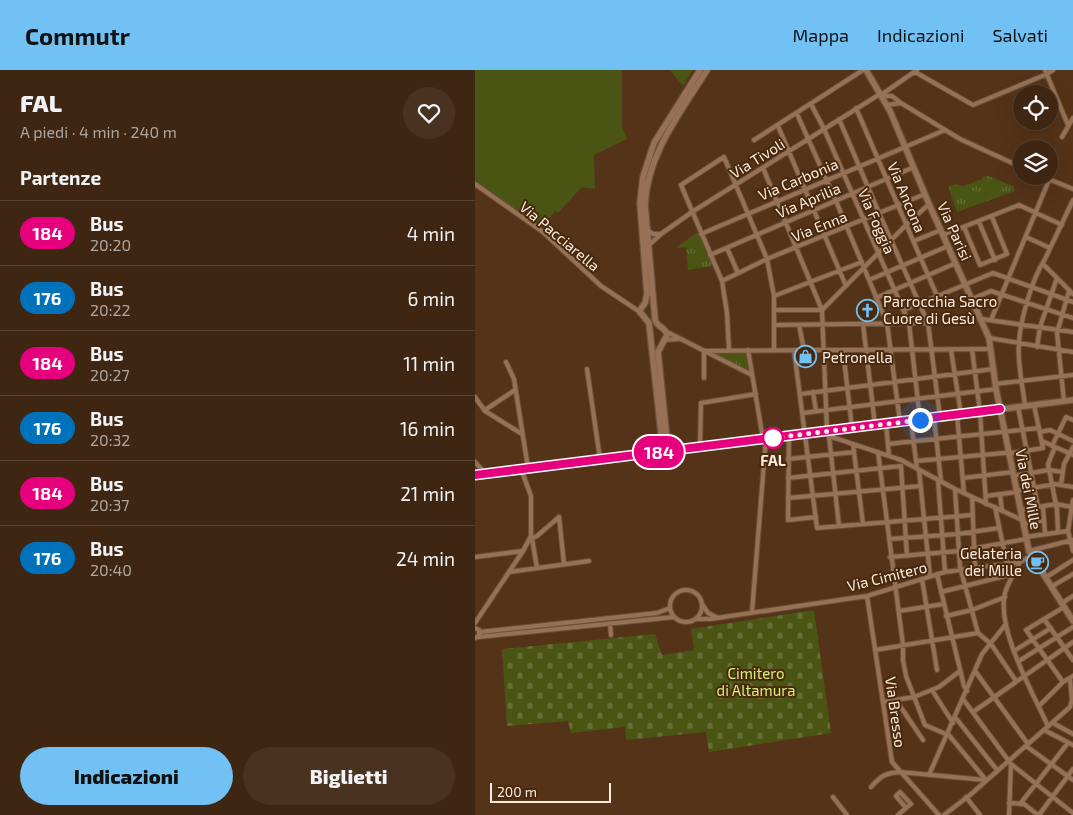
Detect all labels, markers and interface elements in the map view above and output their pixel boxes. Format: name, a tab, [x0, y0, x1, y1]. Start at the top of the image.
text: Commutr	[25, 21, 130, 50]
text: Mappa	[793, 24, 849, 46]
text: Indicazioni	[877, 24, 964, 46]
text: Salvati	[992, 24, 1048, 46]
map controls	[1013, 85, 1058, 185]
button: locate	[1013, 85, 1058, 130]
button: heart	[403, 87, 455, 139]
text: FAL	[20, 88, 62, 117]
text: A piedi · 4 min · 240 m	[20, 122, 177, 141]
street label: Via Tivoli	[726, 134, 788, 182]
button: layers	[1013, 140, 1058, 185]
street label: Via Carbonia	[755, 154, 841, 204]
street label: Via Ancona	[884, 159, 930, 235]
text: Partenze	[20, 166, 101, 189]
street label: Via Aprilia	[773, 178, 843, 222]
street label: Via Foggia	[855, 186, 899, 256]
street label: Via Pacciarella	[516, 197, 604, 275]
street label: Via Parisi	[934, 199, 976, 263]
street label: Via Enna	[789, 207, 849, 245]
text: Bus	[90, 212, 124, 235]
text: 184	[32, 222, 63, 244]
text: 4 min	[407, 222, 455, 245]
text: 20:20	[90, 235, 131, 254]
text: Bus	[90, 277, 124, 300]
text: 176	[34, 287, 61, 309]
text: 6 min	[407, 287, 455, 310]
place label: Parrocchia Sacro Cuore di Gesù	[883, 292, 997, 327]
church icon: Parrocchia Sacro Cuore di Gesù	[855, 298, 879, 322]
text: 20:22	[90, 300, 130, 319]
text: Bus	[90, 342, 124, 365]
shop icon: Petronella	[794, 345, 818, 369]
place label: Petronella	[822, 348, 893, 366]
text: 184	[32, 352, 63, 374]
text: 11 min	[403, 352, 455, 375]
text: 20:27	[90, 365, 130, 384]
text: Bus	[90, 407, 124, 430]
your location	[908, 408, 933, 433]
text: 176	[34, 417, 61, 439]
text: 16 min	[400, 417, 455, 440]
marker: FAL	[762, 427, 784, 449]
text: 20:32	[90, 430, 130, 449]
line badge: 184	[630, 436, 688, 468]
text: 184	[644, 441, 674, 463]
street label: Via dei Mille	[1012, 447, 1046, 531]
place label: FAL	[760, 451, 786, 469]
text: Bus	[90, 472, 124, 495]
text: 184	[32, 482, 63, 504]
text: 21 min	[400, 482, 455, 505]
text: 20:37	[90, 495, 130, 514]
text: Bus	[90, 537, 124, 560]
place label: Gelateria dei Mille	[960, 544, 1022, 579]
text: 176	[34, 547, 61, 569]
text: 24 min	[396, 547, 455, 570]
cafe icon: Gelateria dei Mille	[1026, 550, 1050, 574]
street label: Via Cimitero	[845, 557, 929, 595]
text: 20:40	[90, 560, 132, 579]
park label: Cimitero di Altamura	[717, 664, 795, 699]
street label: Via Bresso	[882, 675, 910, 749]
button: Indicazioni	[20, 747, 233, 805]
button: Biglietti	[243, 747, 455, 805]
scale bar	[490, 780, 611, 803]
text: 200 m	[497, 783, 537, 800]

